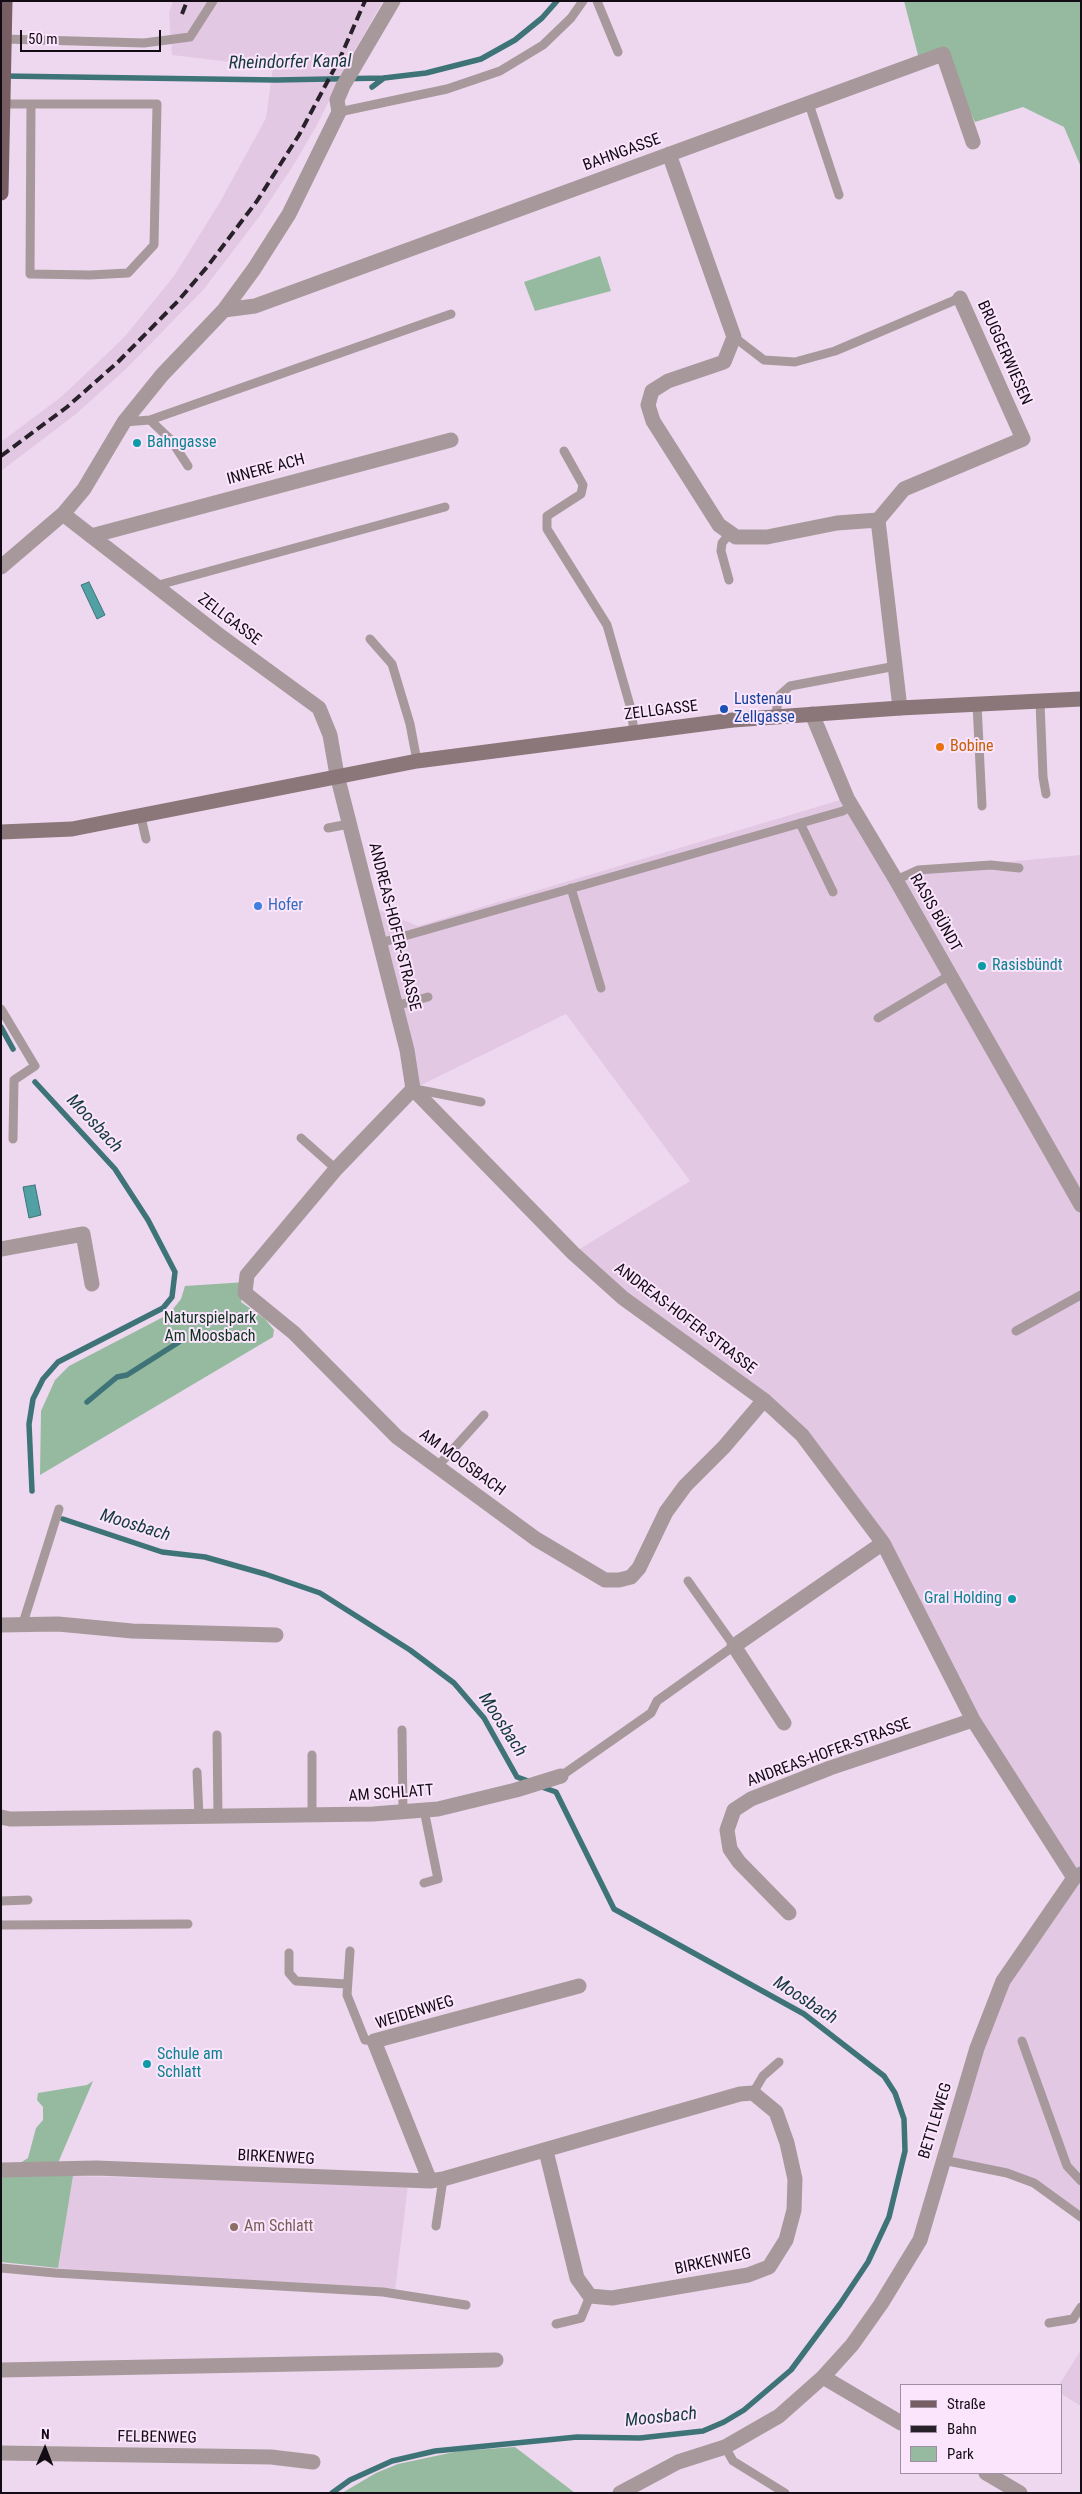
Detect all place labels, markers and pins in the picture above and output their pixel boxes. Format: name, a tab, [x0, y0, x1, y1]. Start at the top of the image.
place label: Bahngasse	[147, 433, 217, 453]
marker: Bahngasse	[131, 437, 143, 449]
place label: Lustenau Zellgasse	[734, 690, 795, 728]
marker: Lustenau Zellgasse	[718, 703, 730, 715]
place label: Bobine	[950, 737, 994, 757]
marker: Bobine	[934, 741, 946, 753]
place label: Hofer	[268, 896, 303, 916]
marker: Hofer	[252, 900, 264, 912]
place label: Rasisbündt	[992, 956, 1062, 976]
marker: Rasisbündt	[976, 960, 988, 972]
place label: Gral Holding	[924, 1589, 1002, 1609]
marker: Gral Holding	[1006, 1593, 1018, 1605]
place label: Schule am Schlatt	[157, 2045, 223, 2083]
marker: Schule am Schlatt	[141, 2058, 153, 2070]
place label: Am Schlatt	[244, 2217, 313, 2237]
marker: Am Schlatt	[228, 2221, 240, 2233]

